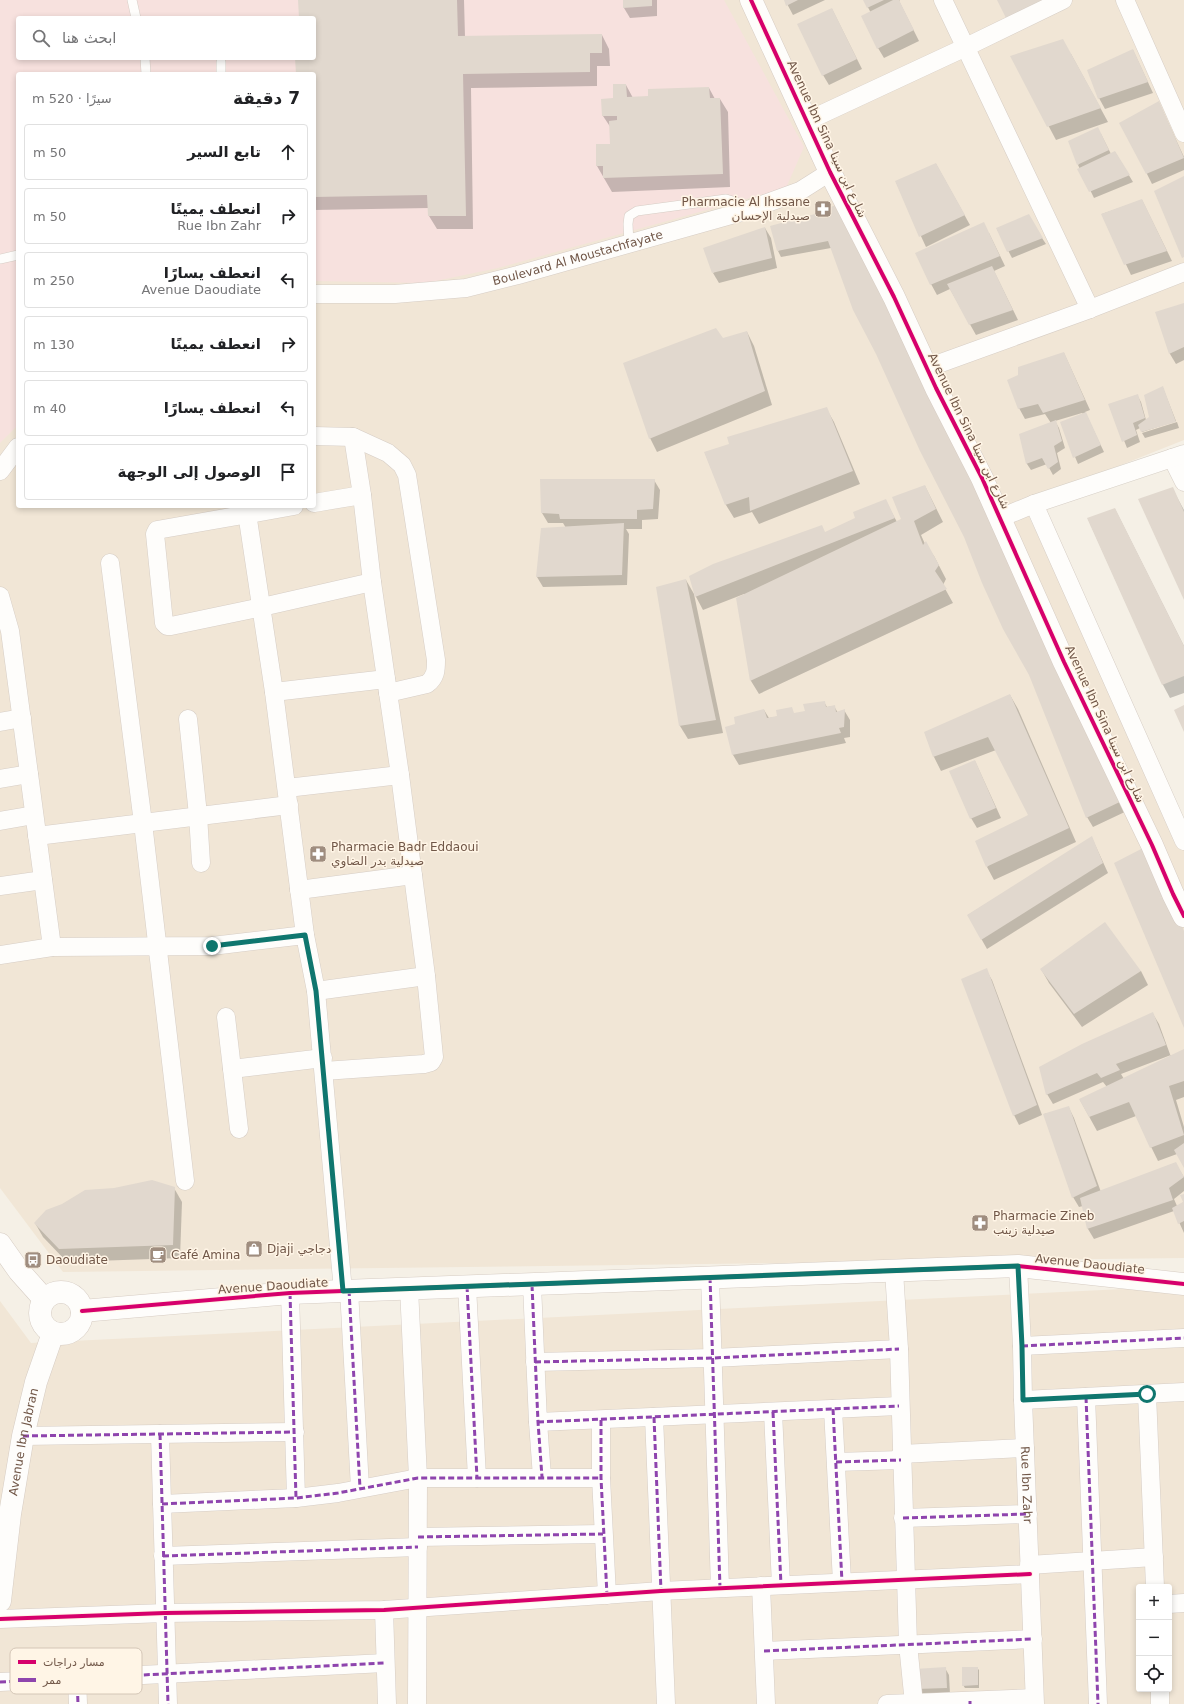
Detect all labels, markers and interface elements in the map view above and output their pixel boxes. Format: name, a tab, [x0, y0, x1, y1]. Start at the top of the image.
search box	[16, 16, 316, 60]
icon: search	[30, 27, 52, 49]
text: ابحث هنا	[62, 29, 117, 47]
street label: Avenue Ibn Sina شارع ابن سينا	[783, 58, 870, 220]
text: 7 دقيقة	[233, 88, 300, 108]
text: سيرًا · 520 m	[32, 91, 112, 106]
icon: ahead	[277, 141, 299, 163]
text: تابع السير	[187, 143, 261, 161]
text: 50 m	[33, 145, 66, 160]
place label: Pharmacie Al Ihssane صيدلية الإحسان	[682, 195, 810, 223]
pharmacy icon: Pharmacie Al Ihssane صيدلية الإحسان	[813, 199, 833, 219]
text: انعطف يمينًا	[170, 200, 261, 218]
icon: right	[277, 205, 299, 227]
text: 50 m	[33, 209, 66, 224]
text: Rue Ibn Zahr	[177, 218, 261, 233]
street label: Boulevard Al Moustachfayate	[491, 228, 664, 288]
text: انعطف يسارًا	[164, 264, 261, 282]
icon: left	[277, 269, 299, 291]
text: 250 m	[33, 273, 75, 288]
text: Avenue Daoudiate	[141, 282, 261, 297]
icon: right	[277, 333, 299, 355]
text: انعطف يمينًا	[170, 335, 261, 353]
text: 130 m	[33, 337, 75, 352]
street label: Avenue Ibn Sina شارع ابن سينا	[924, 351, 1013, 512]
icon: left	[277, 397, 299, 419]
text: انعطف يسارًا	[164, 399, 261, 417]
text: 40 m	[33, 401, 66, 416]
icon: arrive	[277, 461, 299, 483]
text: الوصول إلى الوجهة	[118, 463, 261, 481]
street label: Avenue Ibn Sina شارع ابن سينا	[1061, 643, 1148, 805]
place label: Pharmacie Badr Eddaoui صيدلية بدر الضاوي	[331, 840, 479, 869]
pharmacy icon: Pharmacie Badr Eddaoui صيدلية بدر الضاوي	[308, 844, 328, 864]
route end	[203, 937, 221, 955]
place label: Pharmacie Zineb صيدلية زينب	[993, 1209, 1094, 1238]
pharmacy icon: Pharmacie Zineb صيدلية زينب	[970, 1213, 990, 1233]
shop icon: Djaji دجاجي	[244, 1239, 264, 1259]
place label: Djaji دجاجي	[267, 1242, 331, 1256]
cafe icon: Café Amina	[148, 1245, 168, 1265]
place label: Café Amina	[171, 1248, 240, 1262]
bus stop icon: Daoudiate	[23, 1250, 43, 1270]
street label: Avenue Daoudiate	[1034, 1251, 1146, 1277]
place label: Daoudiate	[46, 1253, 108, 1267]
street label: Avenue Daoudiate	[217, 1275, 329, 1297]
route start	[1138, 1385, 1156, 1403]
street label: Avenue Ibn Jabran	[6, 1387, 41, 1497]
street label: Rue Ibn Zahr	[1018, 1446, 1035, 1524]
map controls	[1136, 1584, 1172, 1692]
button: +	[1136, 1584, 1172, 1620]
button: −	[1136, 1620, 1172, 1656]
legend	[10, 1648, 142, 1694]
text: مسار دراجات	[43, 1656, 105, 1669]
button: locate	[1136, 1656, 1172, 1692]
text: ممر	[42, 1674, 61, 1687]

